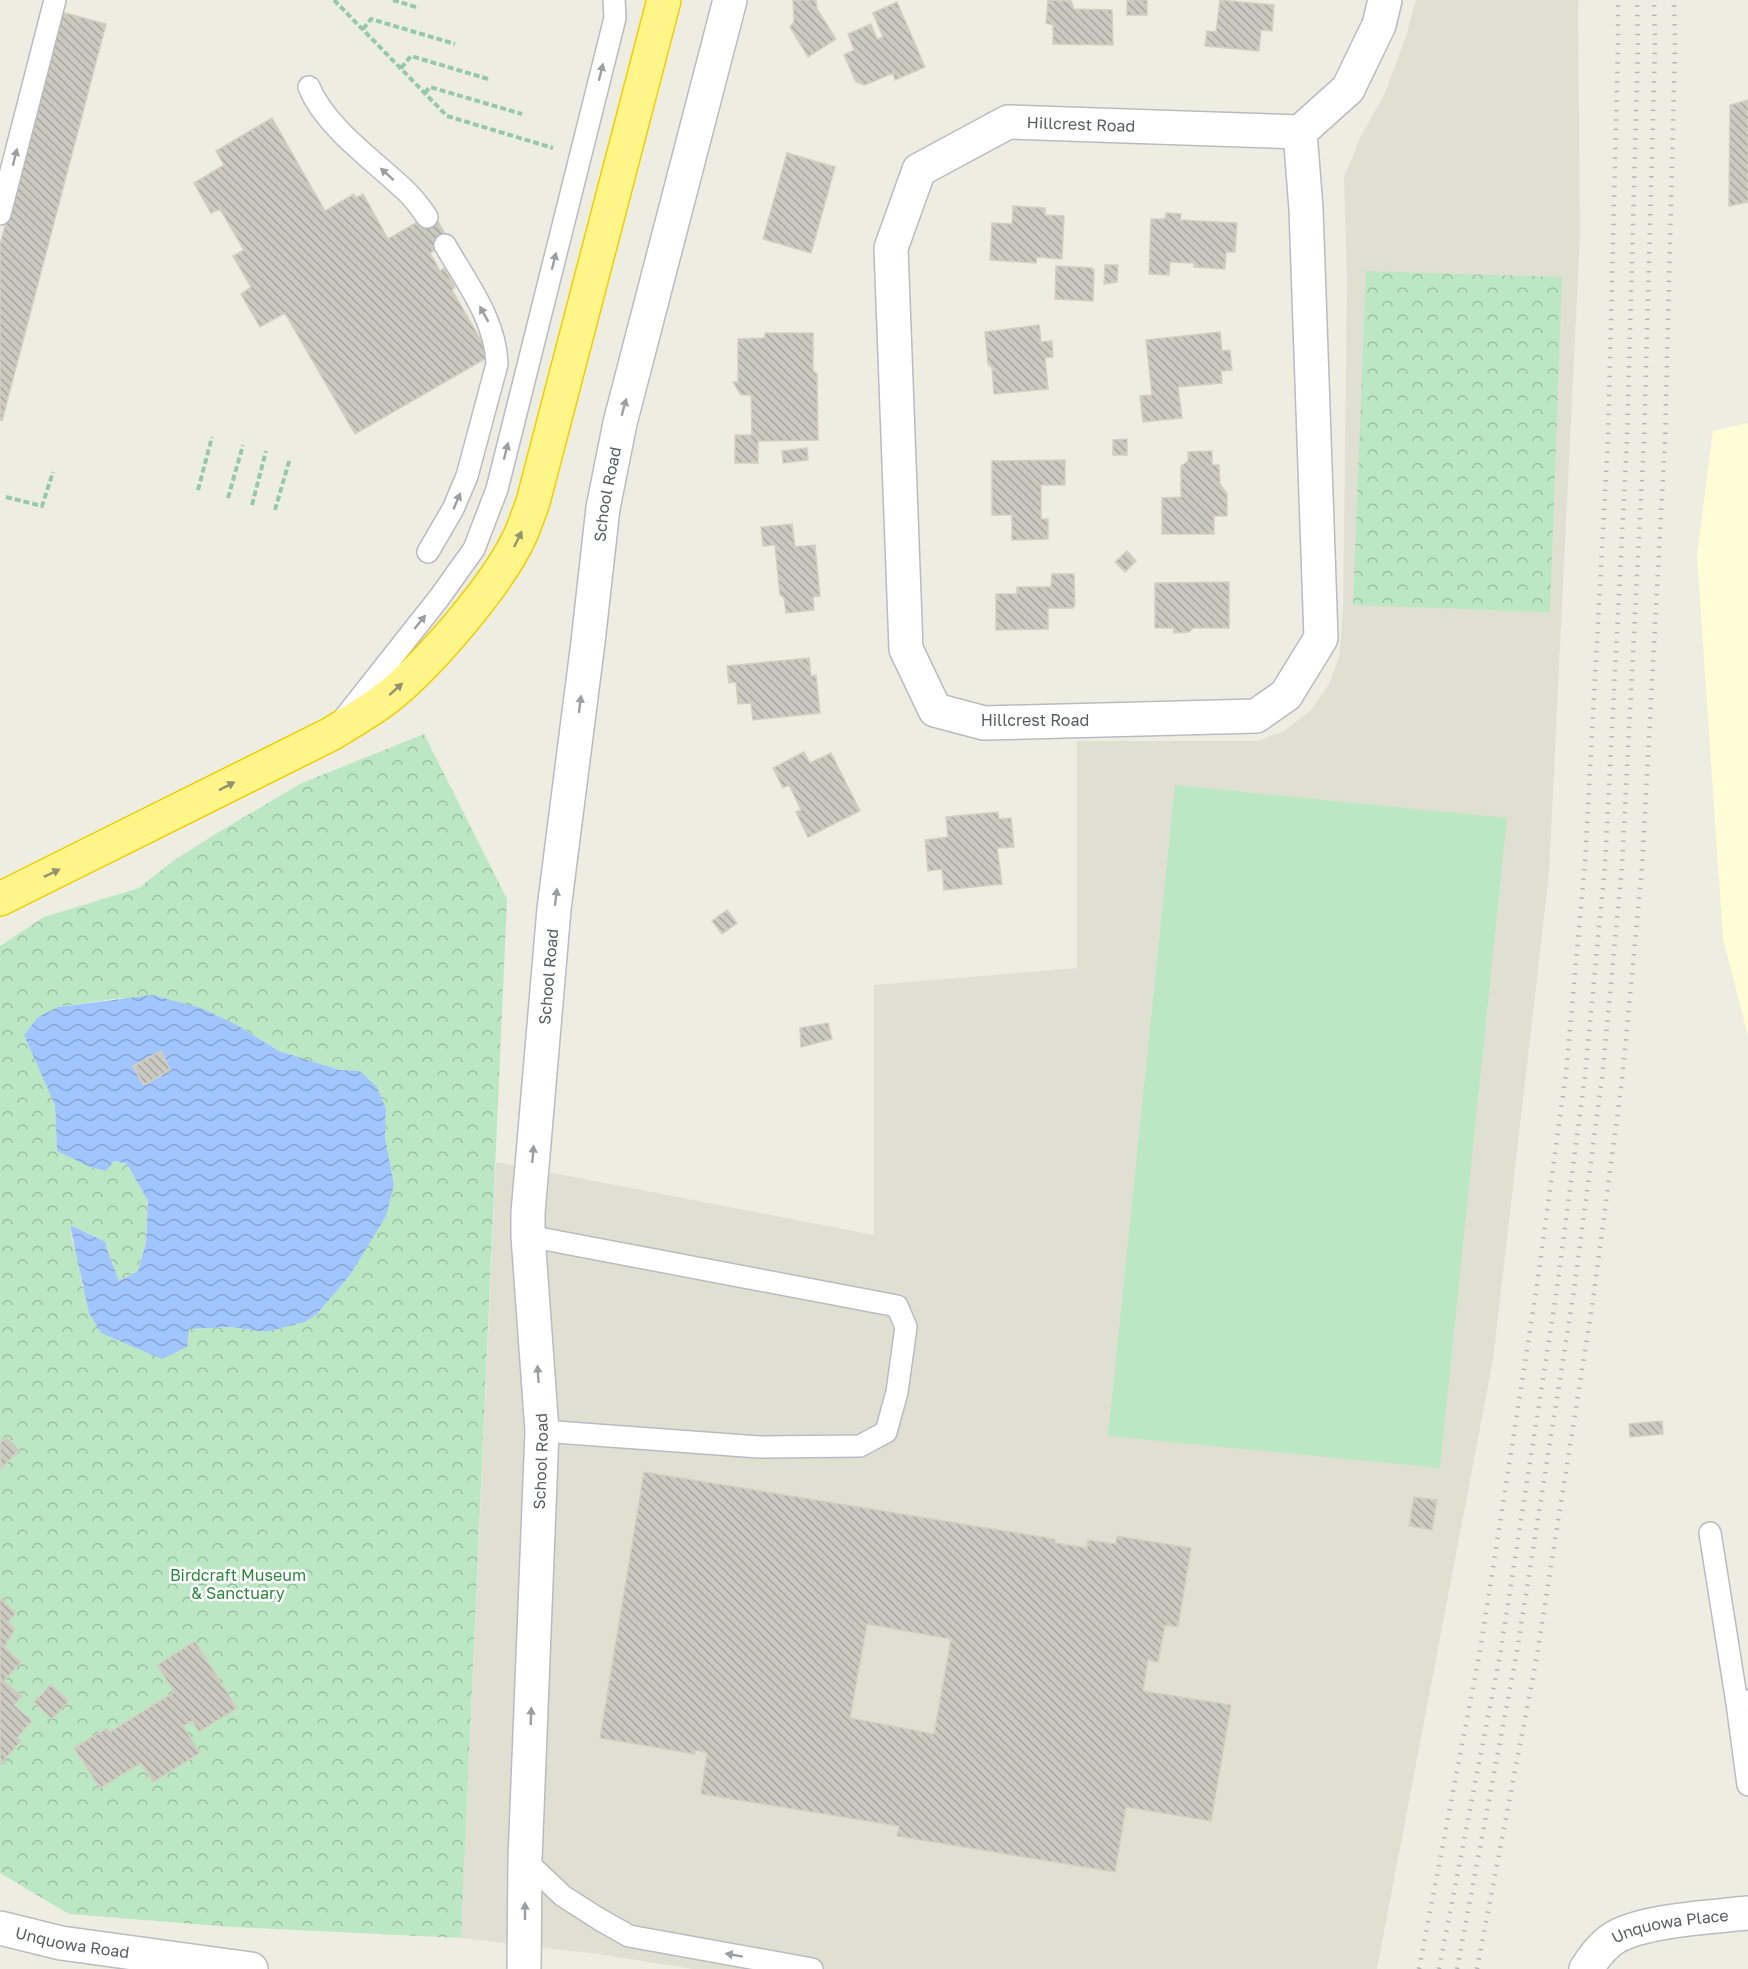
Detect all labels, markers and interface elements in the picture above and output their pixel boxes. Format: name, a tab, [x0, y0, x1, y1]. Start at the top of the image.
one-way arrow	[597, 63, 607, 81]
street label: Hillcrest Road	[1026, 112, 1136, 136]
one-way arrow	[10, 148, 20, 166]
one-way arrow	[380, 168, 395, 181]
one-way arrow	[549, 252, 559, 271]
one-way arrow	[479, 305, 489, 322]
one-way arrow	[620, 398, 629, 416]
one-way arrow	[502, 441, 512, 460]
street label: School Road	[589, 445, 625, 543]
one-way arrow	[452, 491, 462, 509]
one-way arrow	[513, 530, 522, 547]
one-way arrow	[414, 615, 426, 630]
one-way arrow	[388, 683, 403, 696]
one-way arrow	[576, 694, 585, 713]
street label: Hillcrest Road	[981, 710, 1089, 730]
one-way arrow	[218, 781, 235, 790]
one-way arrow	[44, 868, 61, 877]
one-way arrow	[551, 888, 560, 907]
street label: School Road	[534, 928, 562, 1026]
one-way arrow	[528, 1145, 538, 1164]
one-way arrow	[533, 1364, 543, 1383]
street label: School Road	[529, 1412, 552, 1510]
park label: Birdcraft Museum & Sanctuary	[170, 1565, 306, 1603]
one-way arrow	[526, 1706, 536, 1725]
one-way arrow	[520, 1901, 530, 1920]
street label: Unquowa Place	[1608, 1905, 1729, 1947]
street label: Unquowa Road	[13, 1922, 131, 1962]
one-way arrow	[724, 1950, 743, 1959]

